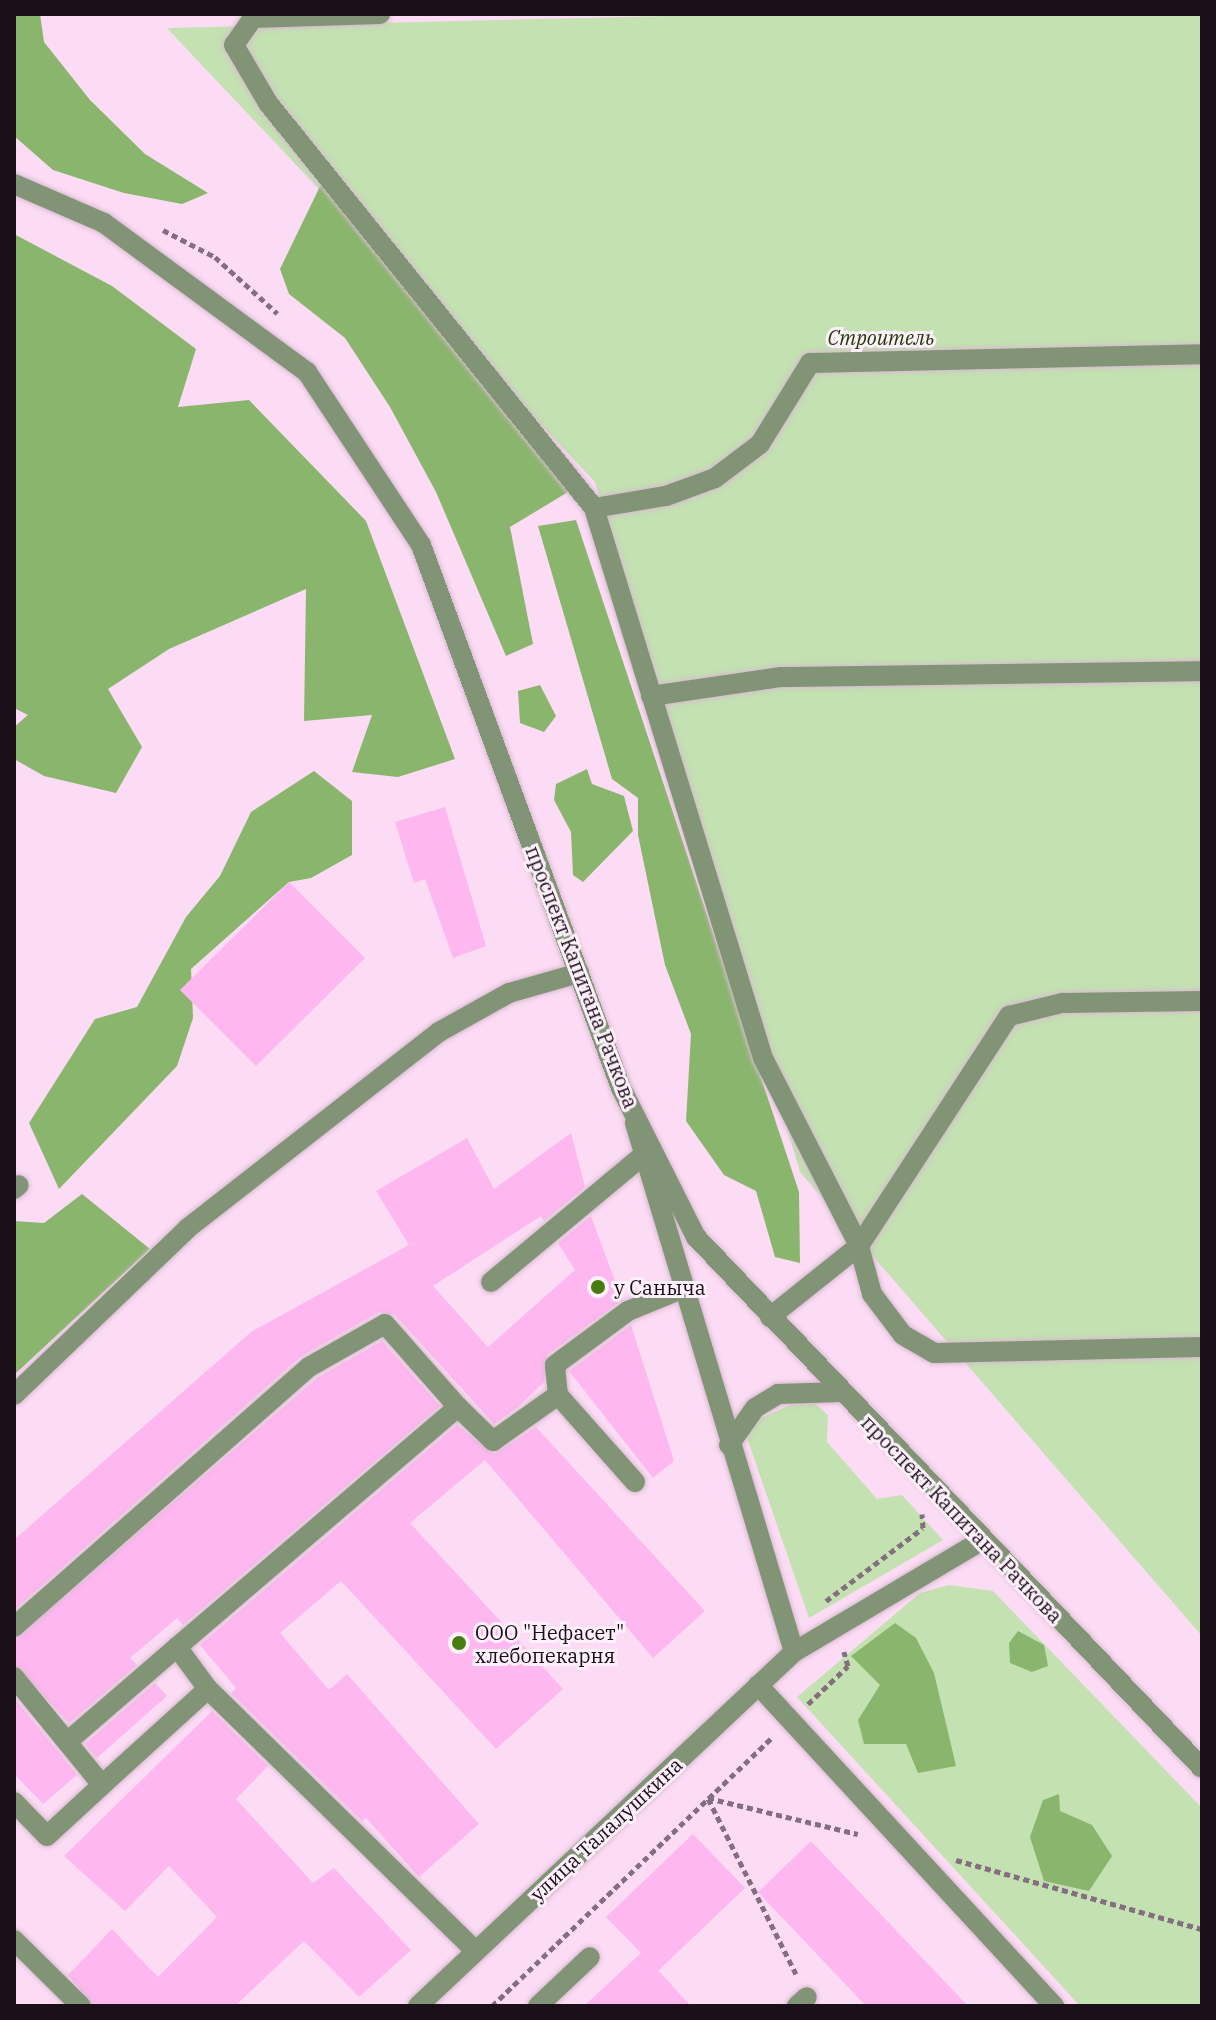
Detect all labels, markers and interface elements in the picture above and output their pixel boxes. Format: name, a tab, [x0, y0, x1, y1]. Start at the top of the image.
park label: Строитель	[828, 325, 934, 349]
street label: проспект Капитана Рачкова	[521, 843, 643, 1111]
place label: у Саныча	[614, 1275, 706, 1299]
marker: у Саныча	[589, 1278, 607, 1296]
street label: проспект Капитана Рачкова	[857, 1410, 1067, 1628]
place label: ООО "Нефасет" хлебопекарня	[475, 1620, 624, 1667]
marker: ООО "Нефасет" хлебопекарня	[450, 1634, 468, 1652]
street label: улица Талалушкина	[525, 1752, 687, 1906]

